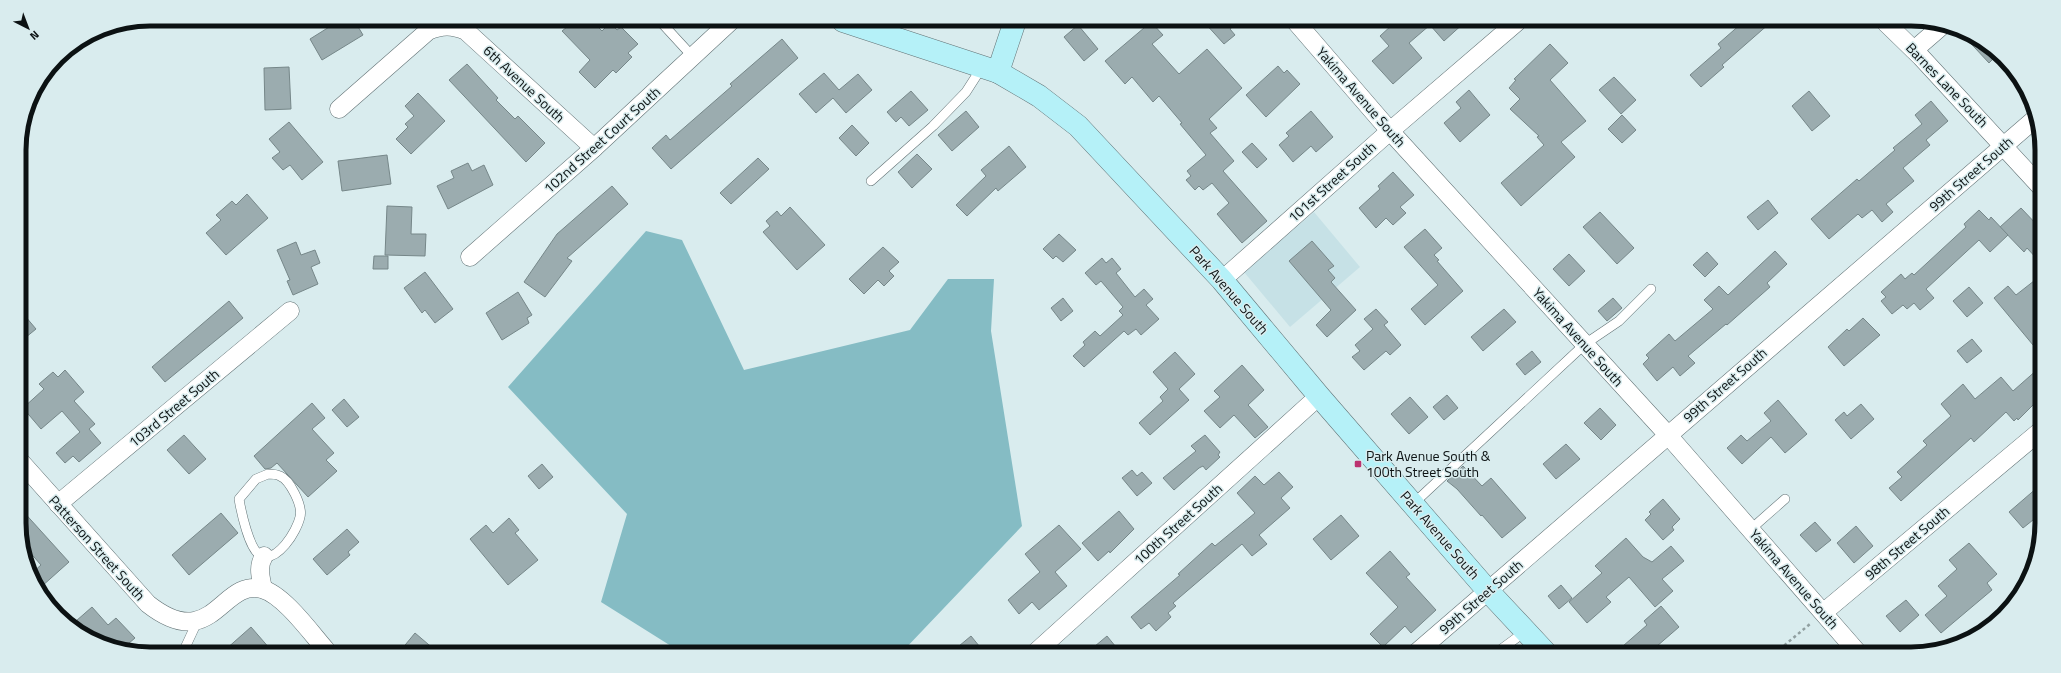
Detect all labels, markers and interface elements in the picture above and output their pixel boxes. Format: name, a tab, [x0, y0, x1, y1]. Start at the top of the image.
north arrow	[8, 8, 48, 48]
text: N	[27, 27, 43, 44]
street label: Barnes Lane South	[1901, 37, 1993, 132]
street label: 6th Avenue South	[479, 40, 570, 127]
street label: Yakima Avenue South	[1312, 42, 1411, 151]
street label: 102nd Street Court South	[539, 81, 665, 198]
street label: 99th Street South	[1924, 131, 2017, 216]
street label: 101st Street South	[1283, 136, 1380, 227]
street label: Park Avenue South	[1185, 241, 1274, 339]
street label: Yakima Avenue South	[1528, 282, 1629, 391]
street label: 99th Street South	[1678, 342, 1771, 427]
street label: 103rd Street South	[124, 363, 224, 452]
place label: Park Avenue South & 100th Street South	[1366, 445, 1491, 482]
marker: Park Avenue South & 100th Street South	[1353, 459, 1363, 469]
street label: 100th Street South	[1129, 478, 1227, 569]
street label: Park Avenue South	[1396, 486, 1485, 584]
street label: Patterson Street South	[44, 490, 151, 605]
street label: 98th Street South	[1860, 501, 1954, 584]
street label: Yakima Avenue South	[1745, 524, 1844, 633]
street label: 99th Street South	[1434, 554, 1527, 639]

